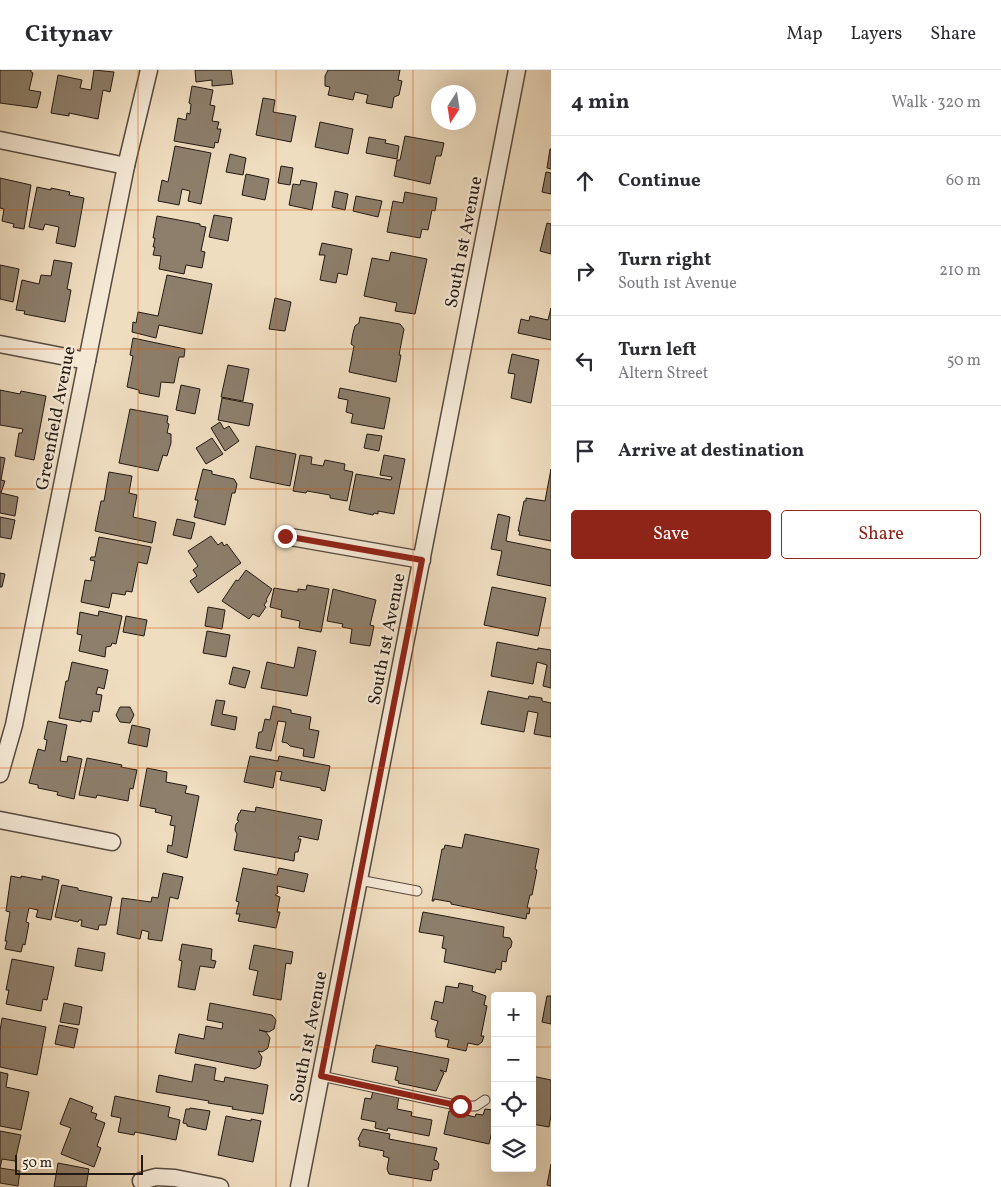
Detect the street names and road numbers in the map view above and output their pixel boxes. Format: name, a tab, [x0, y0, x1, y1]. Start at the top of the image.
street label: South 1st Avenue	[439, 174, 490, 310]
street label: Greenfield Avenue	[30, 344, 83, 492]
street label: South 1st Avenue	[362, 571, 413, 707]
street label: South 1st Avenue	[284, 969, 335, 1105]

